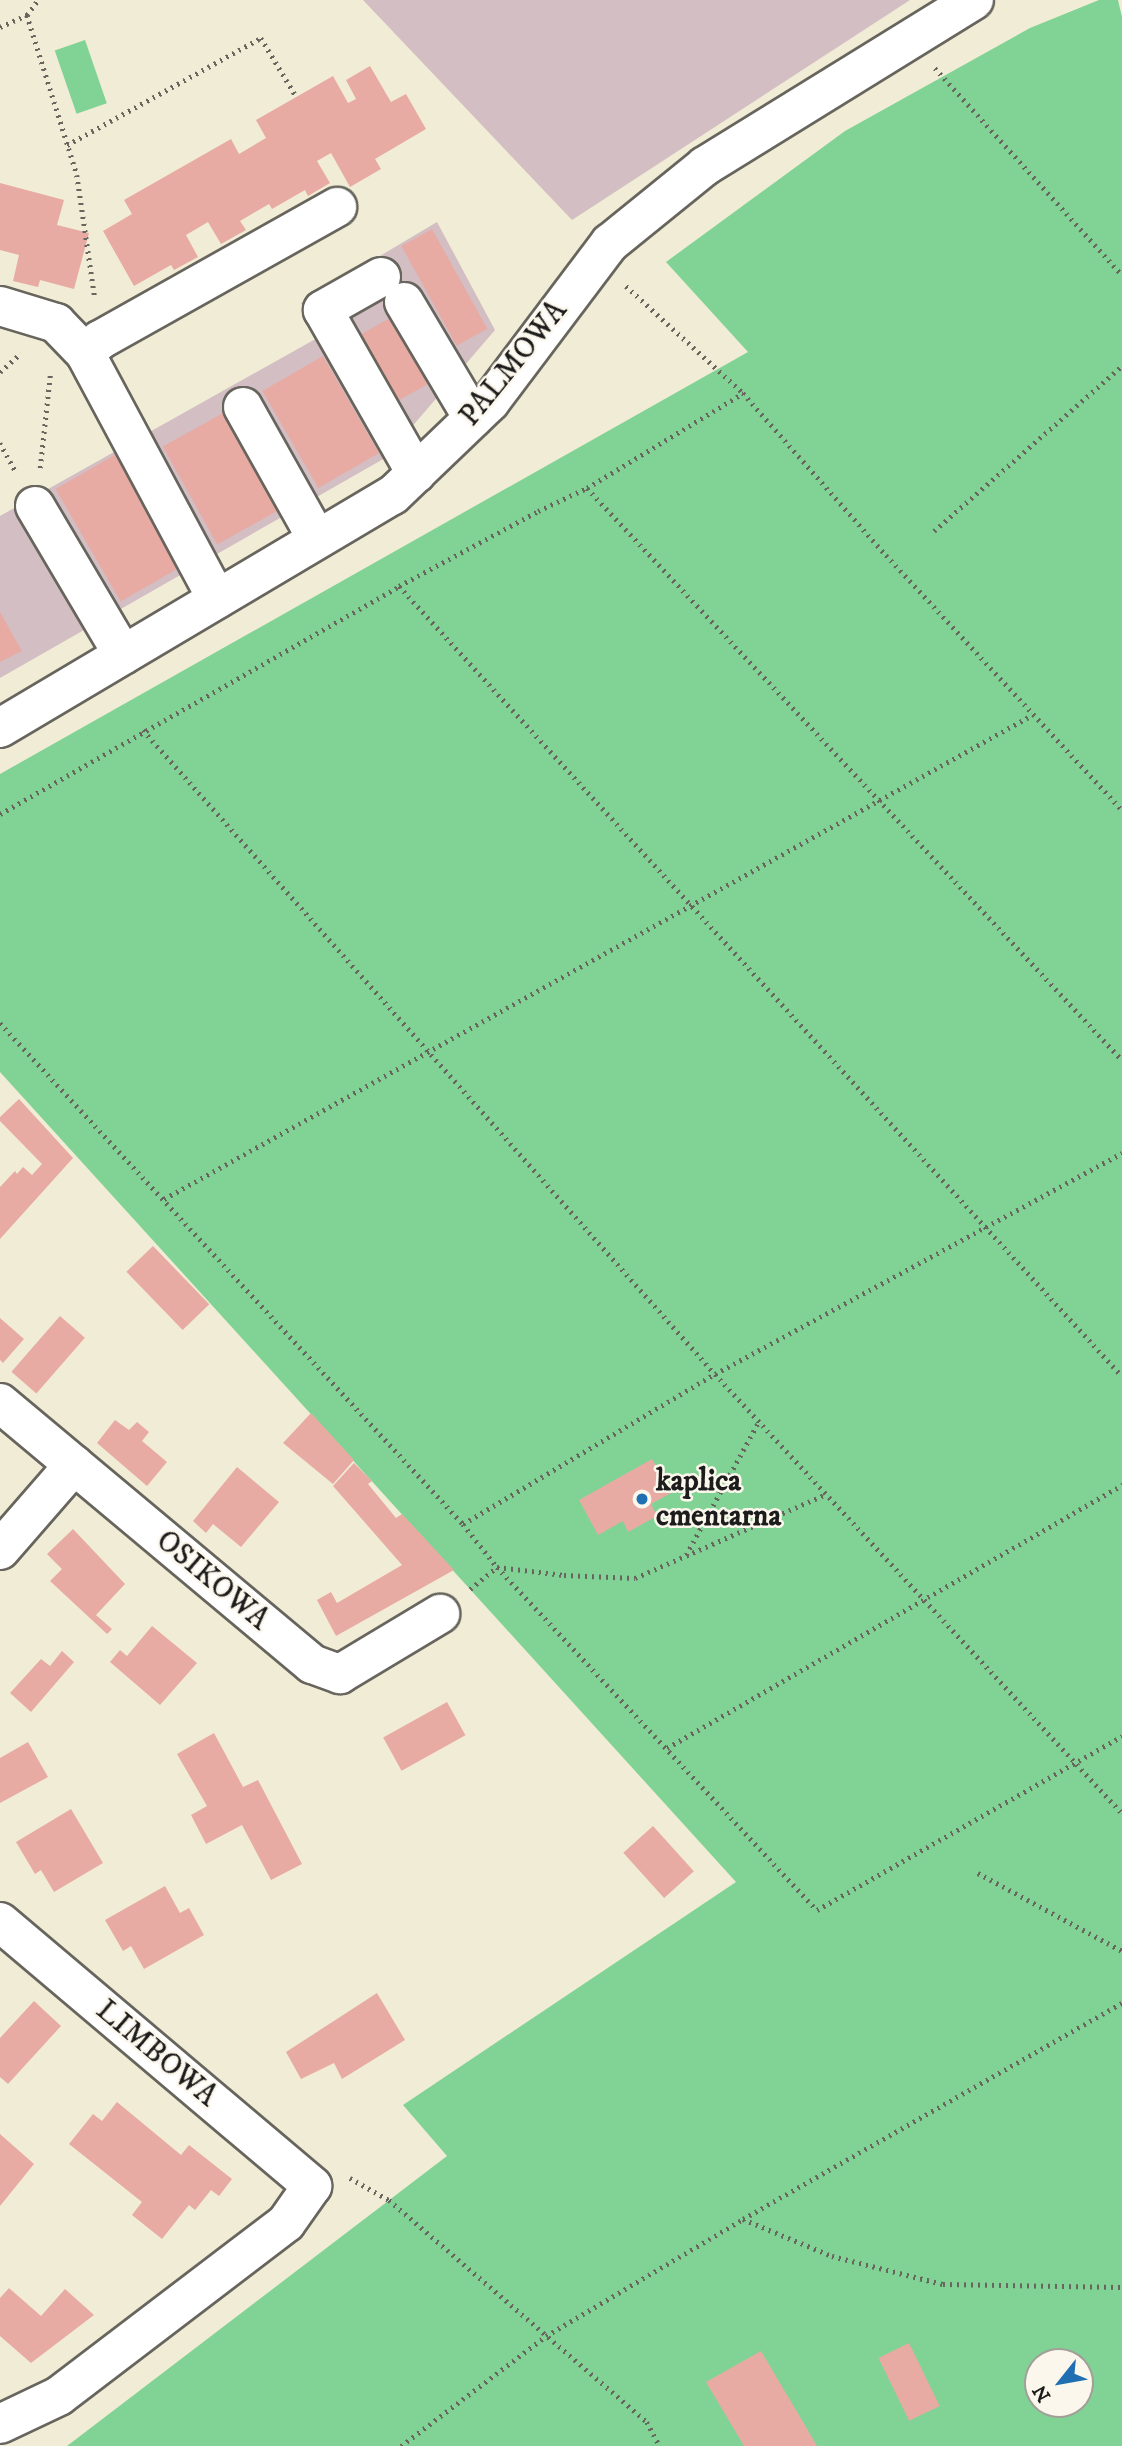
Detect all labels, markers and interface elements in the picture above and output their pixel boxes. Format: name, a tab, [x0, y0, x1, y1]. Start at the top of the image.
street label: PALMOWA	[452, 294, 576, 434]
place label: kaplica cmentarna	[656, 1464, 781, 1534]
marker: kaplica cmentarna	[634, 1491, 650, 1507]
street label: OSIKOWA	[148, 1523, 276, 1639]
street label: LIMBOWA	[88, 1993, 224, 2115]
north arrow	[1024, 2348, 1094, 2418]
text: N	[1028, 2380, 1056, 2406]

